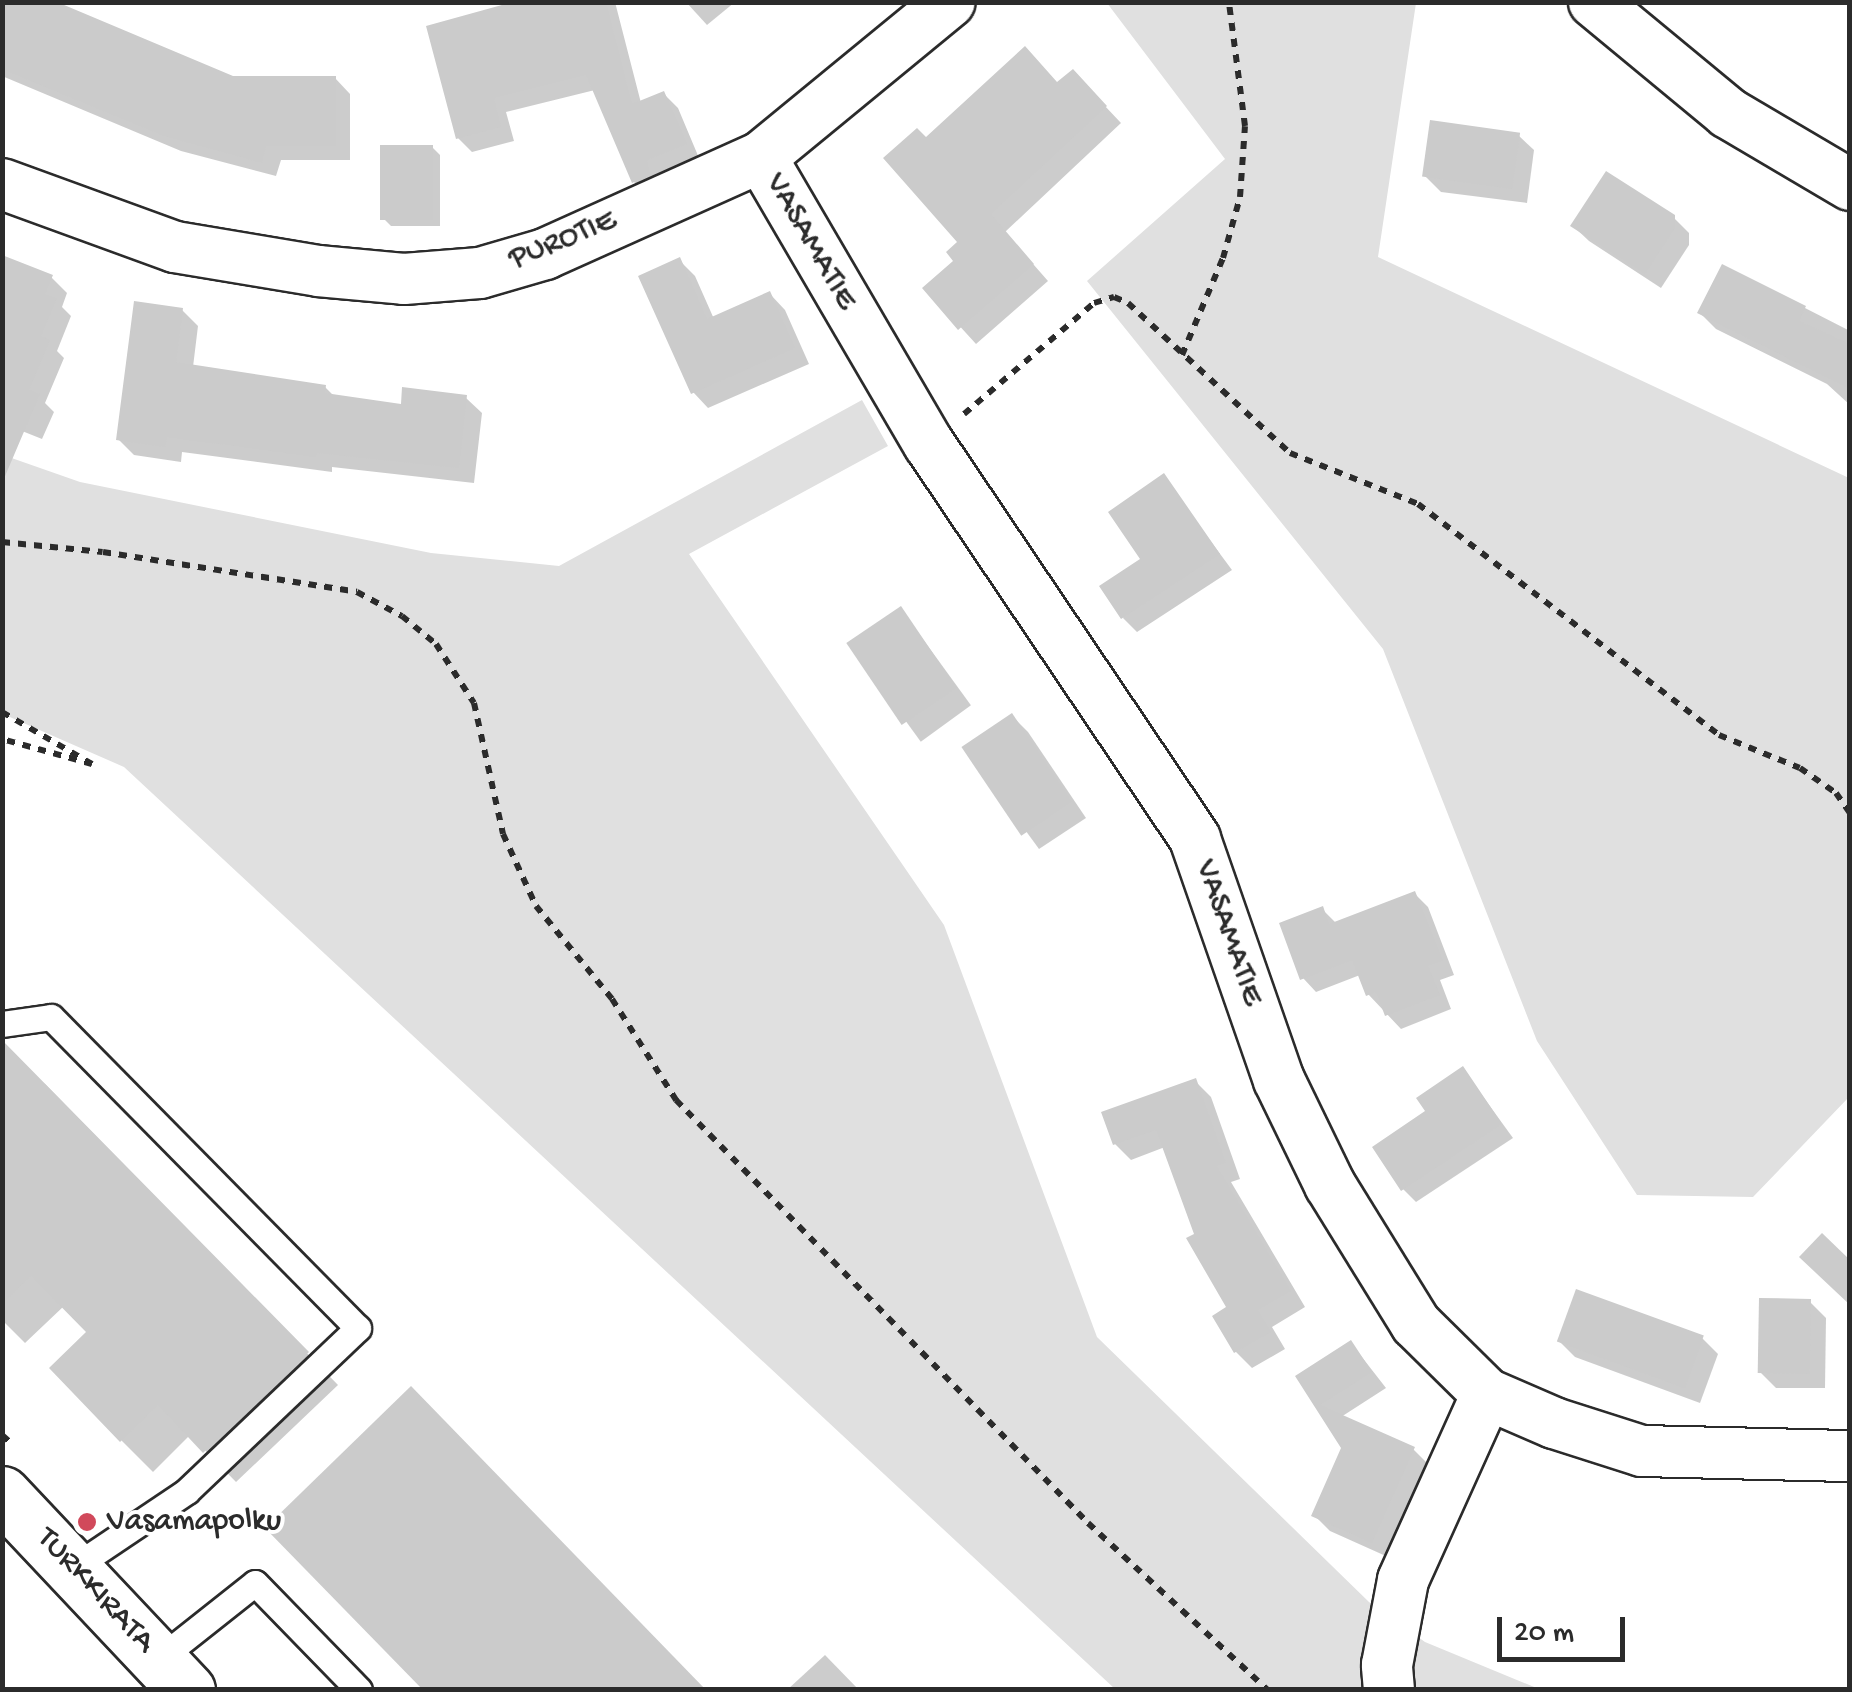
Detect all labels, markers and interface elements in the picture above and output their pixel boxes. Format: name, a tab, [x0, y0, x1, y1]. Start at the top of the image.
street label: VASAMATIE	[756, 167, 864, 317]
street label: PUROTIE	[504, 202, 622, 280]
street label: VASAMATIE	[1185, 855, 1271, 1011]
place label: Vasamapolku	[107, 1503, 281, 1541]
marker: Vasamapolku	[76, 1511, 98, 1533]
street label: TURKKIRATA	[27, 1520, 163, 1662]
scale bar	[1502, 1597, 1630, 1659]
text: 20 m	[1514, 1617, 1574, 1652]

